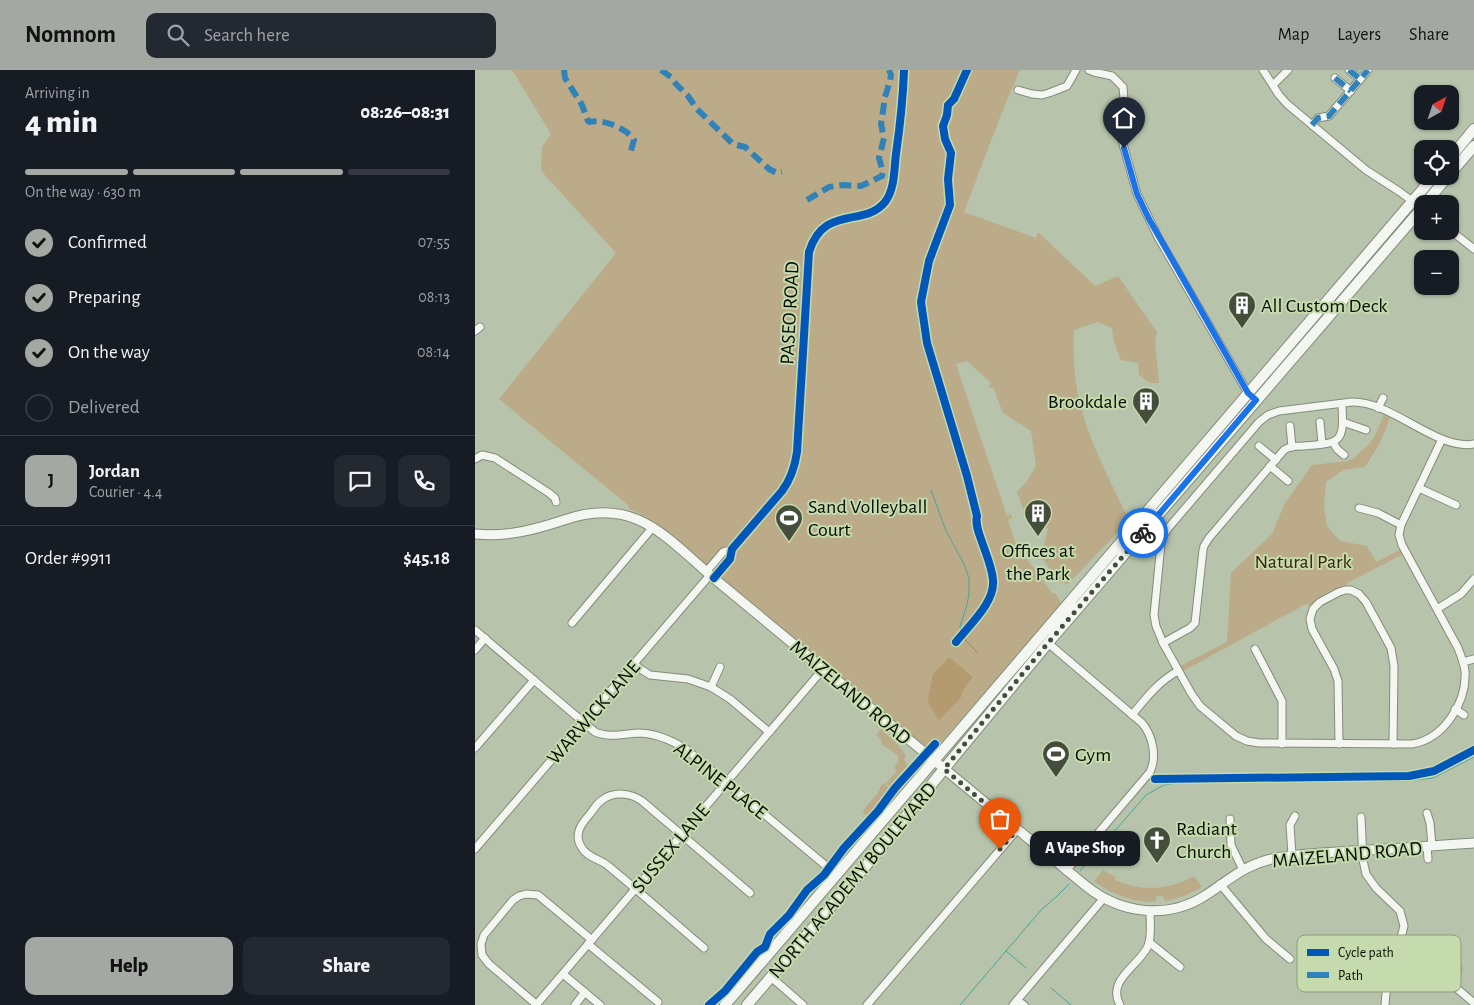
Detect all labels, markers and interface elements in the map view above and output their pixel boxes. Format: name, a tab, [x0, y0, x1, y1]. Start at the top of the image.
search box	[146, 13, 496, 58]
icon: search	[164, 21, 192, 49]
text: Nomnom	[25, 23, 116, 47]
text: Search here	[204, 26, 290, 45]
text: Map	[1278, 26, 1309, 44]
text: Layers	[1337, 26, 1381, 44]
text: Share	[1409, 26, 1449, 44]
text: Arriving in	[25, 85, 90, 101]
north arrow	[1414, 85, 1459, 130]
map controls	[1414, 85, 1459, 295]
pin	[1103, 97, 1145, 148]
text: 08:26–08:31	[360, 103, 450, 122]
icon: home	[1110, 104, 1138, 132]
text: 4 min	[25, 106, 98, 138]
button: locate	[1414, 140, 1459, 185]
text: On the way · 630 m	[25, 184, 141, 200]
button: +	[1414, 195, 1459, 240]
icon: check	[25, 229, 53, 257]
text: Confirmed	[68, 233, 147, 252]
text: 07:55	[418, 234, 450, 250]
button: −	[1414, 250, 1459, 295]
street label: PASEO ROAD	[777, 261, 803, 365]
icon: check	[25, 284, 53, 312]
text: Preparing	[68, 288, 141, 307]
text: 08:13	[418, 289, 450, 305]
building icon: All Custom Deck	[1227, 290, 1257, 329]
place label: All Custom Deck	[1261, 296, 1387, 316]
icon: check	[25, 339, 53, 367]
text: On the way	[68, 343, 150, 362]
text: 08:14	[417, 344, 450, 360]
building icon: Brookdale	[1131, 386, 1161, 425]
place label: Brookdale	[1048, 392, 1127, 412]
text: Delivered	[68, 398, 140, 417]
button: chat	[334, 455, 386, 507]
button: phone	[398, 455, 450, 507]
text: Jordan	[89, 462, 140, 481]
text: J	[48, 471, 54, 490]
text: Courier · 4.4	[89, 484, 162, 500]
place label: Sand Volleyball Court	[808, 497, 927, 540]
building icon: Offices at the Park	[1023, 498, 1053, 537]
sports icon: Sand Volleyball Court	[774, 503, 804, 542]
courier	[1118, 508, 1168, 558]
icon: bike	[1129, 519, 1157, 547]
place label: Offices at the Park	[1001, 541, 1075, 584]
text: Order #9911	[25, 549, 112, 568]
text: $45.18	[403, 549, 450, 568]
park label: Natural Park	[1254, 552, 1352, 572]
street label: MAIZELAND ROAD	[786, 637, 914, 749]
street label: WARWICK LANE	[543, 657, 644, 768]
street label: ALPINE PLACE	[670, 738, 771, 823]
sports icon: Gym	[1041, 739, 1071, 778]
place label: Gym	[1075, 745, 1111, 765]
street label: NORTH ACADEMY BOULEVARD	[765, 779, 940, 982]
pin	[979, 798, 1021, 849]
street label: SUSSEX LANE	[628, 800, 714, 897]
icon: bag	[986, 805, 1014, 833]
place label: Radiant Church	[1176, 819, 1237, 862]
church icon: Radiant Church	[1142, 825, 1172, 864]
callout: A Vape Shop	[1030, 832, 1140, 866]
street label: MAIZELAND ROAD	[1271, 838, 1423, 872]
text: A Vape Shop	[1045, 840, 1125, 856]
legend	[1297, 935, 1461, 992]
button: Help	[25, 937, 233, 995]
button: Share	[243, 937, 450, 995]
text: Cycle path	[1338, 946, 1394, 960]
text: Path	[1338, 969, 1363, 983]

